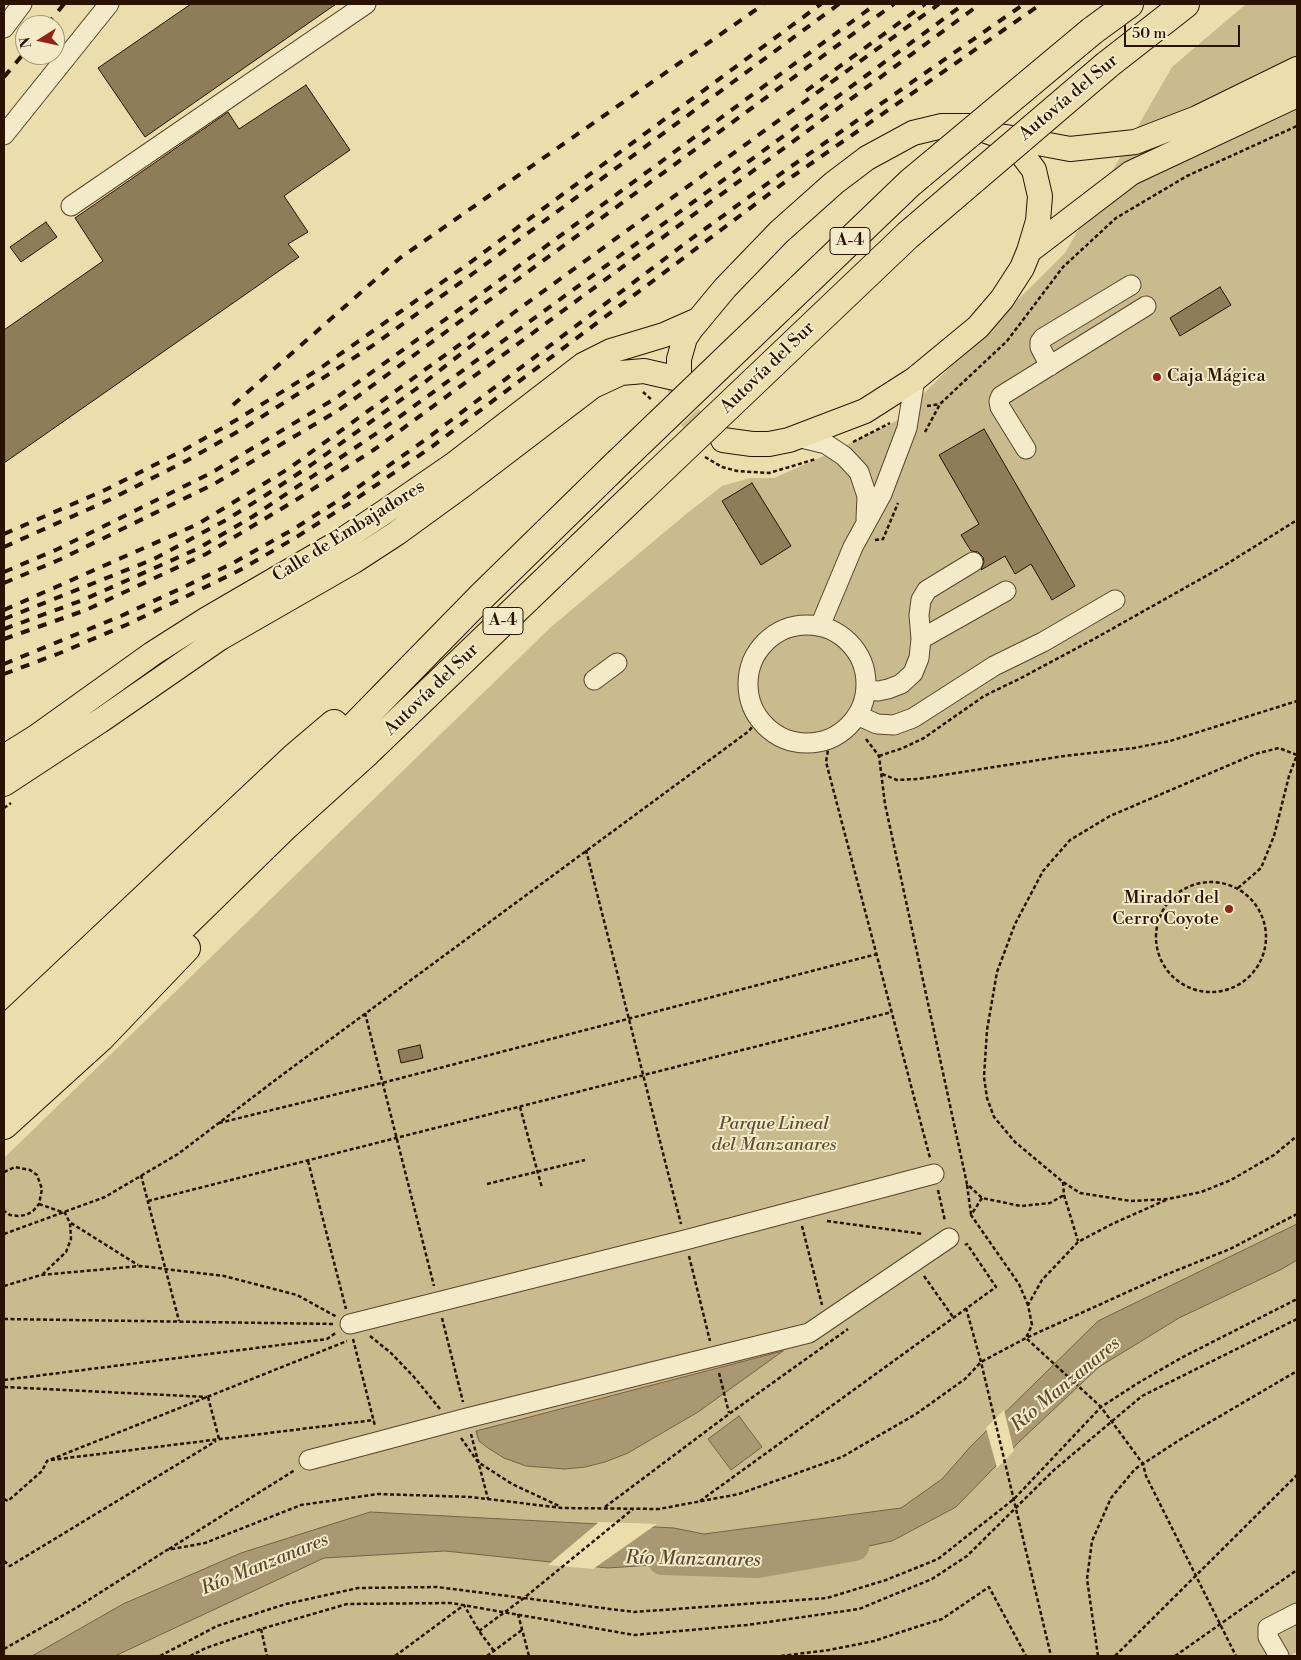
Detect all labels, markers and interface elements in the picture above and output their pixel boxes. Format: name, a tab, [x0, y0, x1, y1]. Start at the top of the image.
north arrow	[15, 15, 65, 65]
scale bar	[1126, 15, 1242, 47]
text: 50 m	[1132, 24, 1166, 43]
text: N	[16, 35, 36, 49]
street label: Autovía del Sur	[1015, 50, 1123, 146]
road number: A-4	[830, 228, 870, 255]
street label: Autovía del Sur	[716, 318, 820, 418]
place label: Caja Mágica	[1167, 366, 1266, 388]
marker: Caja Mágica	[1151, 371, 1163, 383]
street label: Calle de Embajadores	[269, 476, 429, 588]
road number: A-4	[483, 608, 523, 634]
street label: Autovía del Sur	[380, 640, 484, 740]
place label: Mirador del Cerro Coyote	[1112, 888, 1219, 931]
marker: Mirador del Cerro Coyote	[1223, 903, 1235, 915]
park label: Parque Lineal del Manzanares	[712, 1114, 836, 1156]
water label: Río Manzanares	[1007, 1333, 1125, 1437]
water label: Río Manzanares	[198, 1529, 332, 1601]
water label: Río Manzanares	[625, 1547, 761, 1573]

